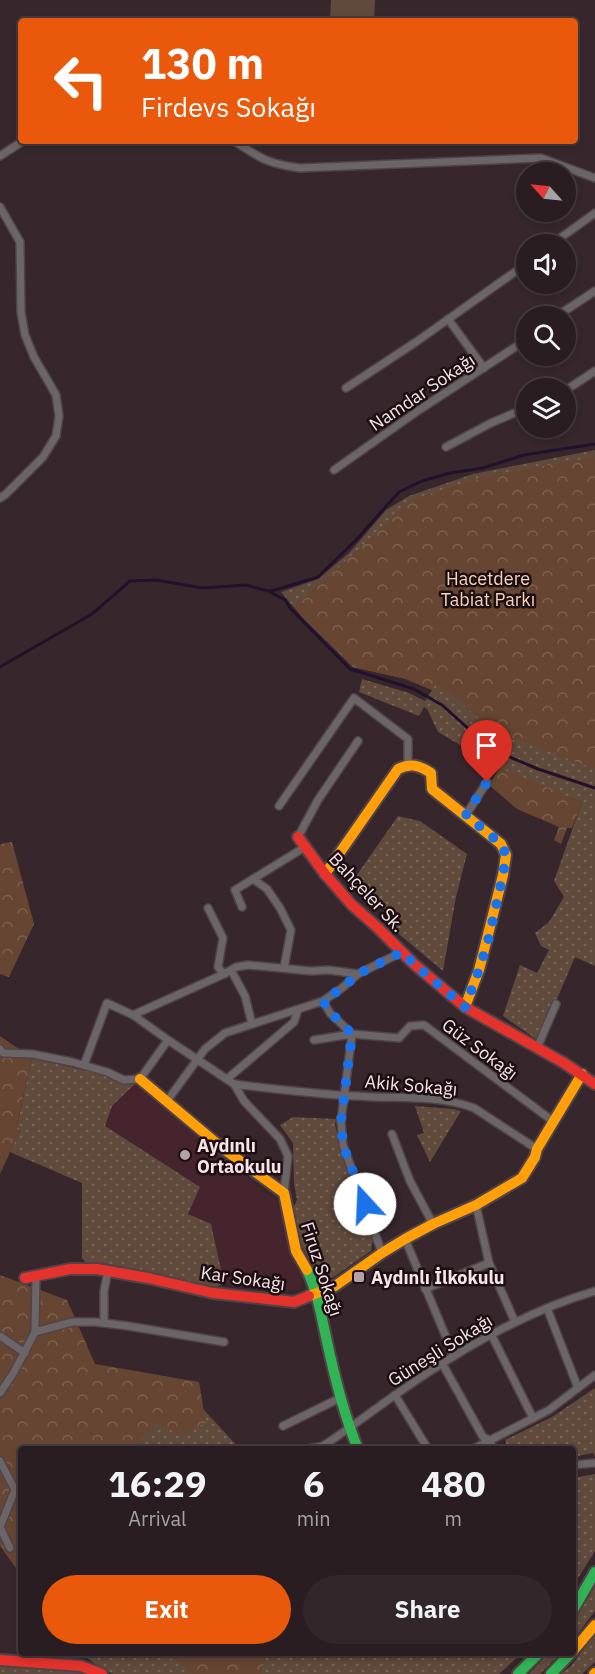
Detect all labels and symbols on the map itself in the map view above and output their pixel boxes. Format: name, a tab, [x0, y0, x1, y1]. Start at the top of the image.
north arrow	[516, 162, 576, 222]
street label: Namdar Sokağı	[365, 348, 479, 436]
park label: Hacetdere Tabiat Parkı	[441, 567, 535, 611]
pin	[461, 720, 512, 782]
street label: Bahçeler Sk.	[324, 847, 410, 937]
street label: Güz Sokağı	[438, 1013, 522, 1085]
street label: Akik Sokağı	[364, 1069, 458, 1101]
place label: Aydınlı Ortaokulu	[197, 1134, 282, 1178]
marker: Aydınlı Ortaokulu	[178, 1148, 192, 1162]
position arrow	[333, 1172, 397, 1236]
street label: Firuz Sokağı	[296, 1219, 348, 1319]
street label: Kar Sokağı	[199, 1261, 287, 1295]
place label: Aydınlı İlkokulu	[371, 1266, 505, 1289]
marker: Aydınlı İlkokulu	[352, 1270, 366, 1284]
street label: Güneşli Sokağı	[384, 1309, 496, 1391]

